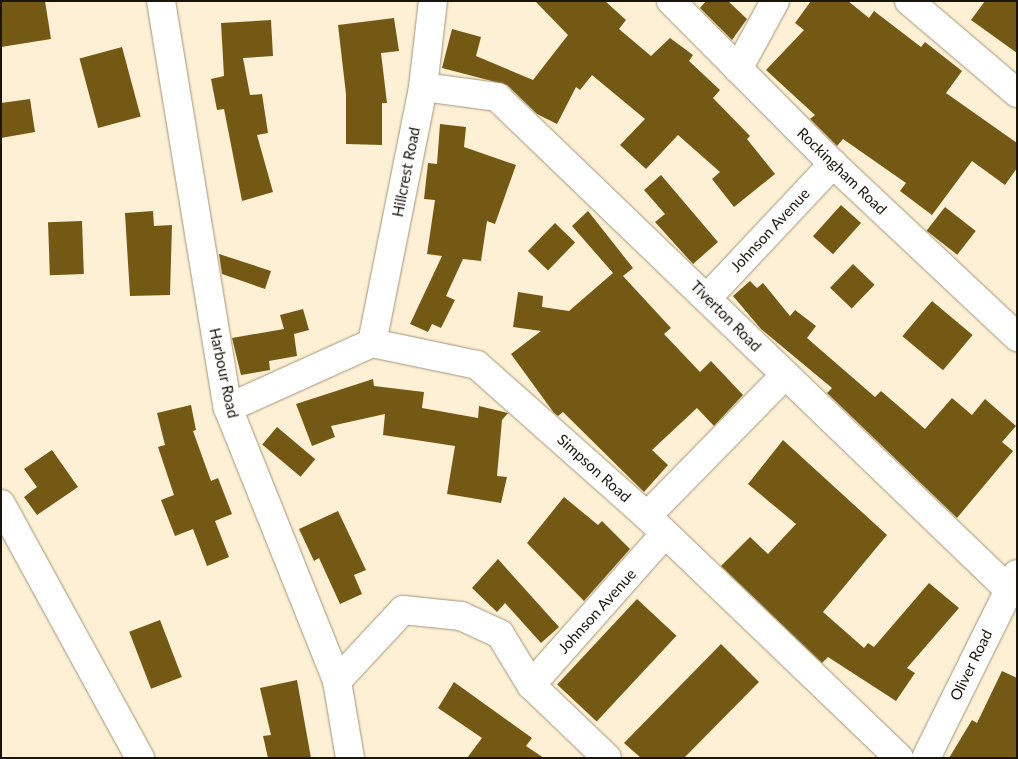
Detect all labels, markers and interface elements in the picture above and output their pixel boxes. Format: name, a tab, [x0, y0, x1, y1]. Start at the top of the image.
street label: Rockingham Road	[794, 124, 890, 218]
street label: Hillcrest Road	[388, 126, 424, 218]
street label: Johnson Avenue	[727, 184, 813, 276]
street label: Tiverton Road	[687, 277, 765, 355]
street label: Harbour Road	[206, 326, 242, 420]
street label: Simpson Road	[553, 430, 635, 506]
street label: Johnson Avenue	[554, 565, 640, 657]
street label: Oliver Road	[946, 626, 996, 704]

